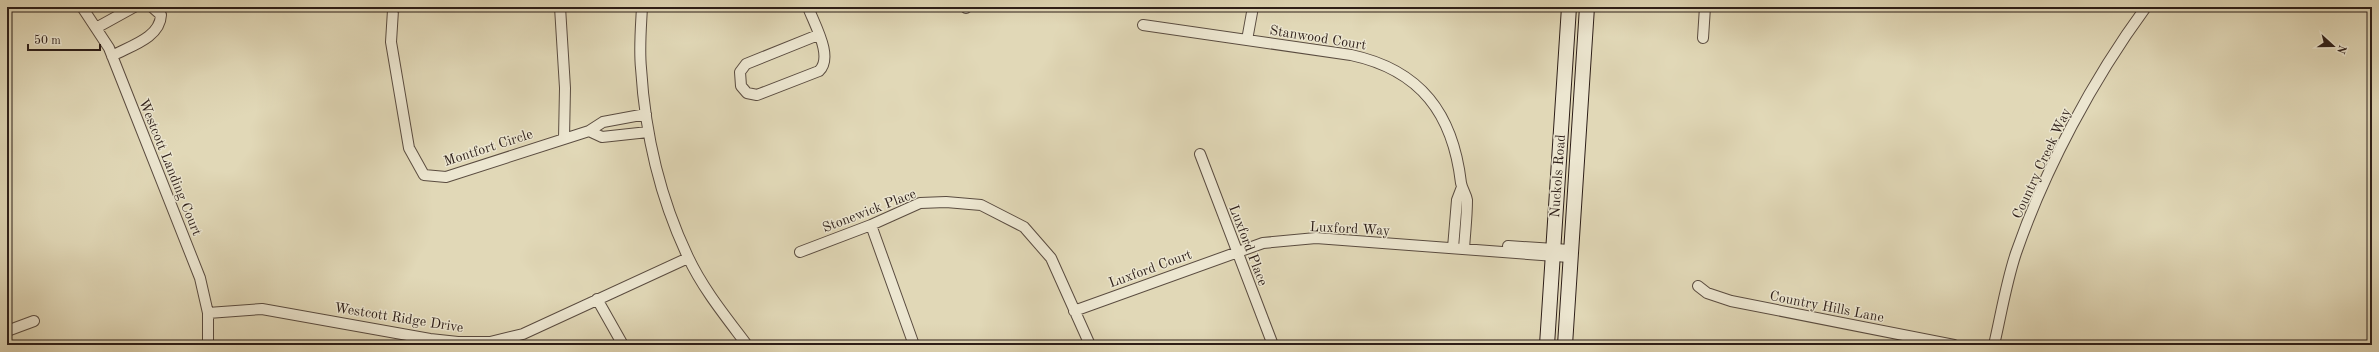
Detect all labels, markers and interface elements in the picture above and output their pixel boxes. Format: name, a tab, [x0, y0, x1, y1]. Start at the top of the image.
street label: Stanwood Court	[1268, 23, 1367, 53]
scale bar	[28, 26, 100, 52]
north arrow	[2313, 26, 2353, 66]
text: 50 m	[34, 34, 61, 47]
text: N	[2334, 43, 2348, 55]
street label: Westcott Landing Court	[136, 97, 204, 238]
street label: Country Creek Way	[2010, 105, 2074, 221]
street label: Montfort Circle	[442, 127, 534, 169]
street label: Nuckols Road	[1548, 134, 1568, 218]
street label: Stonewick Place	[821, 187, 918, 235]
street label: Luxford Place	[1226, 203, 1270, 288]
street label: Luxford Way	[1309, 220, 1391, 238]
street label: Luxford Court	[1107, 247, 1194, 290]
street label: Country Hills Lane	[1769, 289, 1885, 325]
street label: Westcott Ridge Drive	[333, 301, 464, 335]

